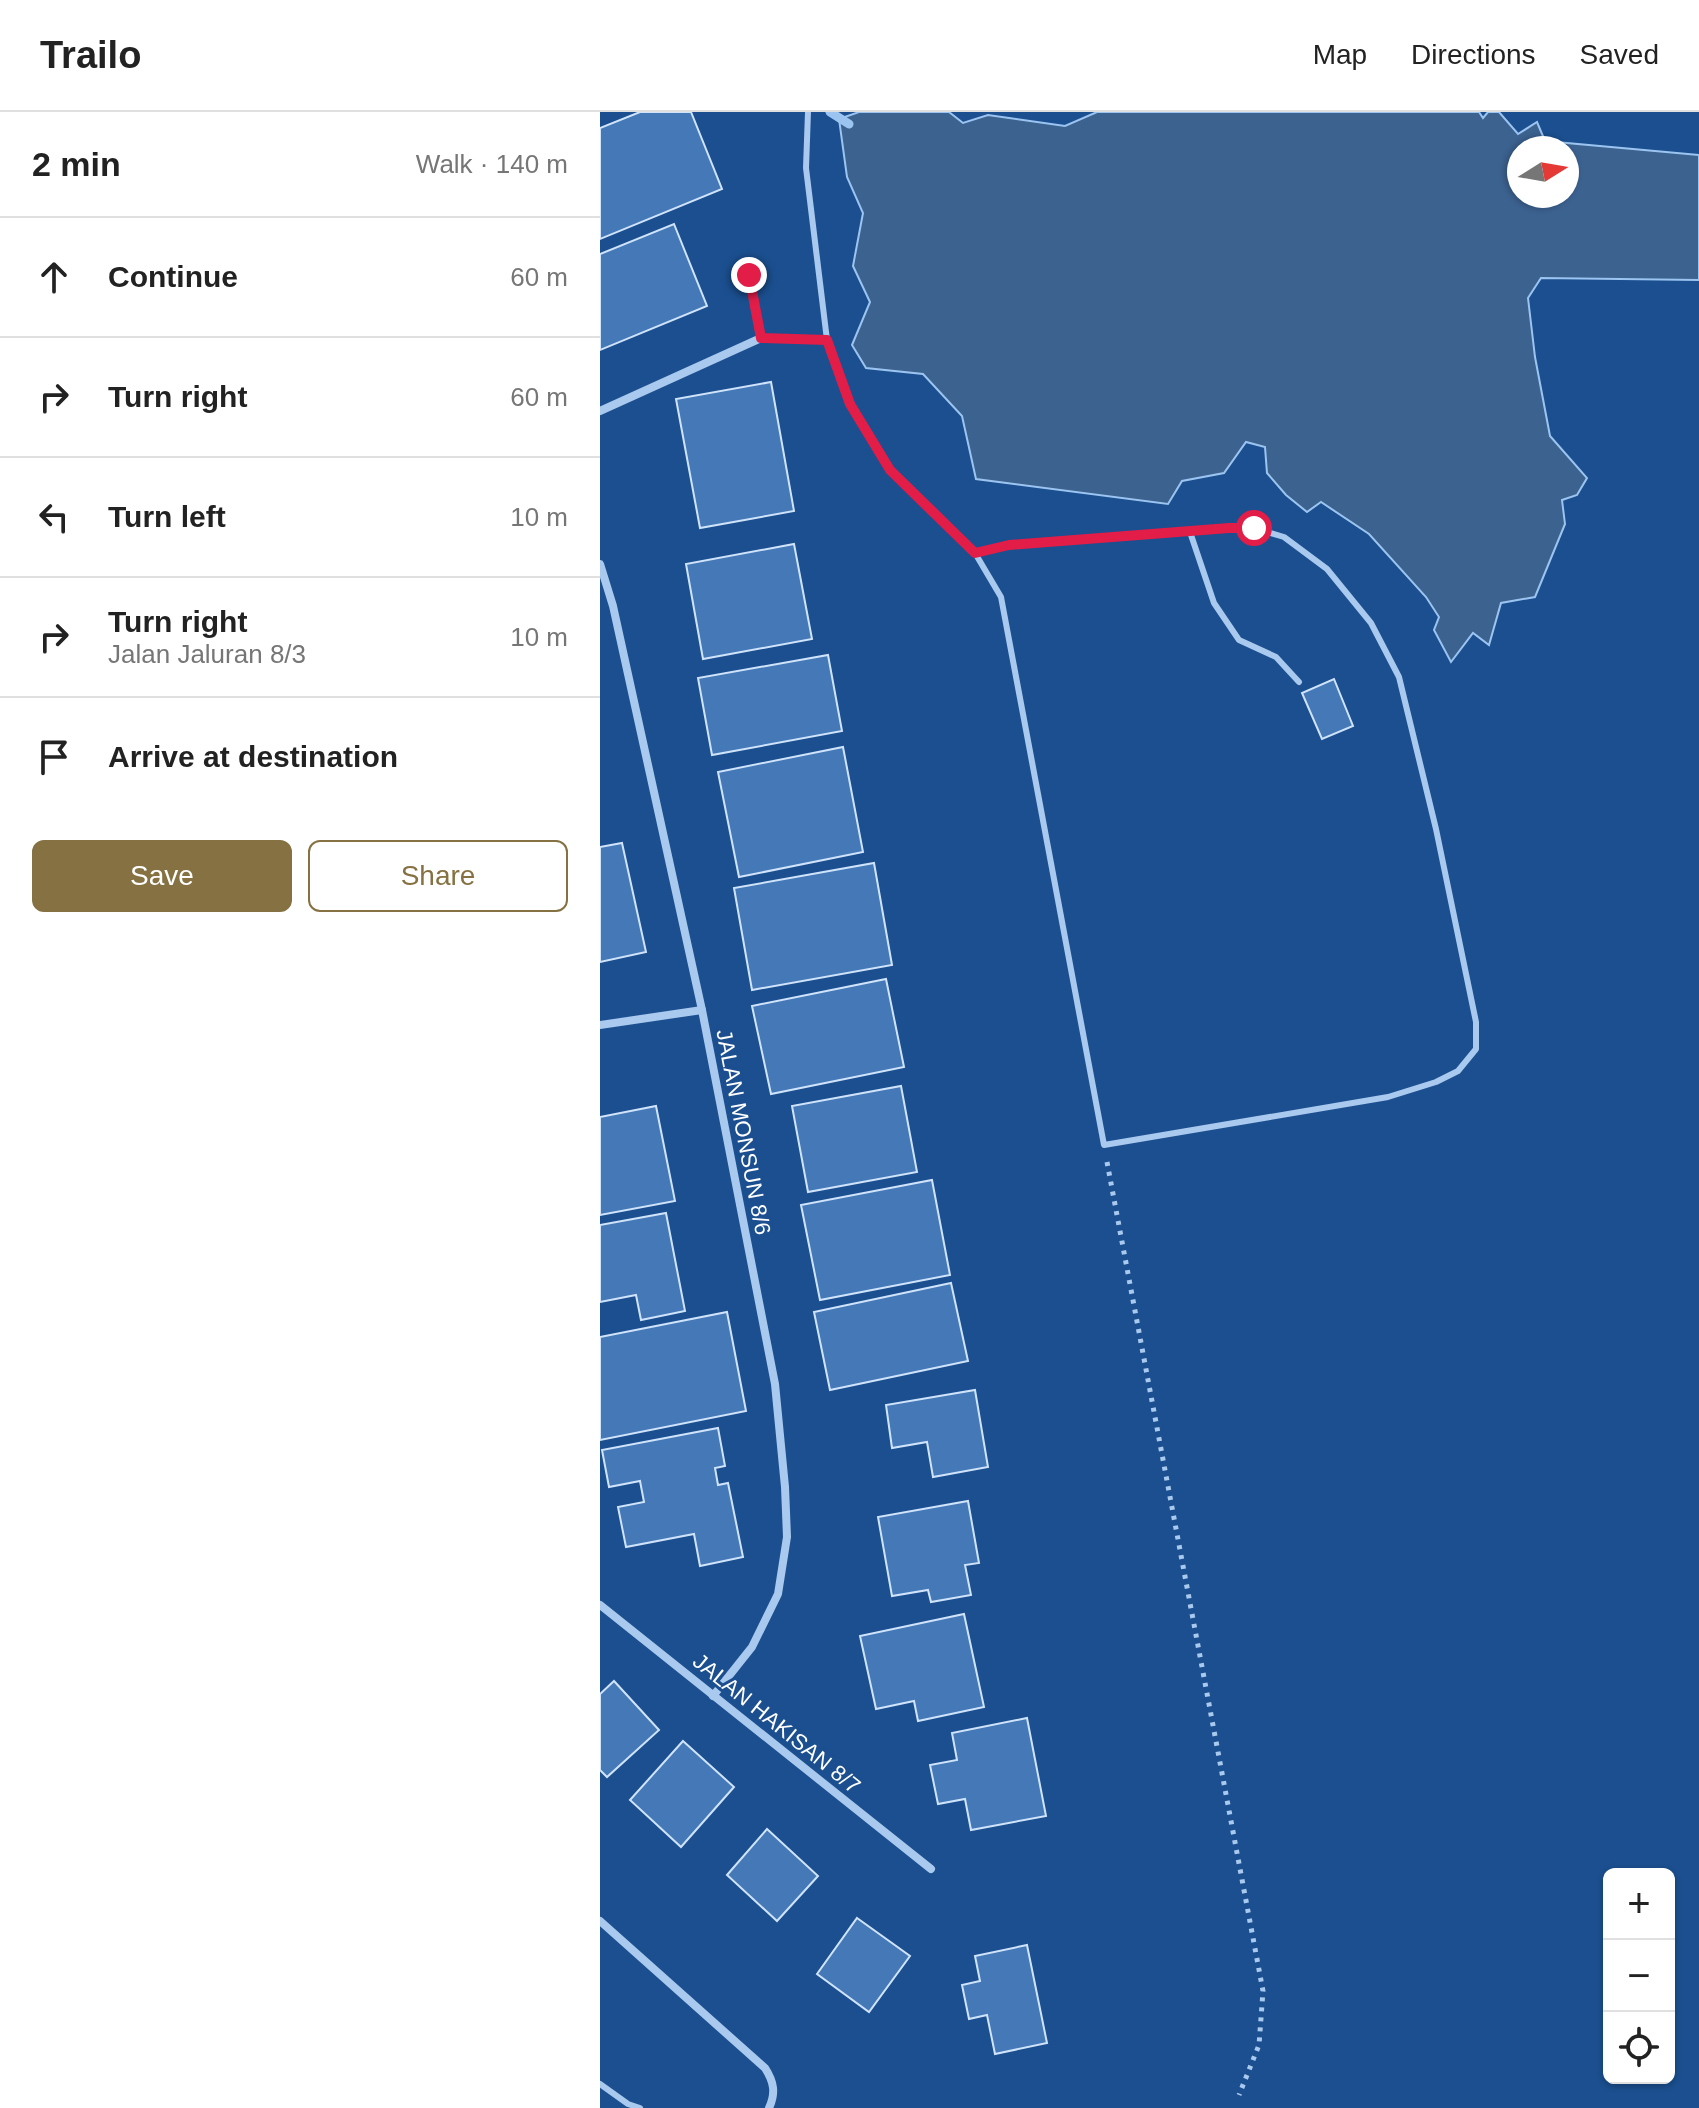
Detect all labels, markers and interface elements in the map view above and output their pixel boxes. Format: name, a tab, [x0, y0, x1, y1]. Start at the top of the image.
text: Trailo	[40, 34, 141, 76]
text: Map	[1313, 39, 1367, 70]
text: Directions	[1411, 39, 1536, 70]
text: Saved	[1580, 39, 1659, 70]
north arrow	[1507, 136, 1579, 208]
text: 2 min	[32, 145, 121, 183]
text: Walk · 140 m	[416, 149, 568, 179]
icon: ahead	[32, 255, 76, 299]
route end	[731, 257, 767, 293]
text: Continue	[108, 260, 238, 293]
text: 60 m	[510, 262, 568, 292]
icon: right	[32, 375, 76, 419]
text: Turn right	[108, 380, 247, 413]
text: 60 m	[510, 382, 568, 412]
icon: left	[32, 495, 76, 539]
text: Turn left	[108, 500, 226, 533]
text: 10 m	[510, 502, 568, 532]
route start	[1236, 510, 1272, 546]
text: Turn right	[108, 605, 247, 638]
icon: right	[32, 615, 76, 659]
text: 10 m	[510, 622, 568, 652]
text: Jalan Jaluran 8/3	[108, 639, 306, 669]
icon: arrive	[32, 735, 76, 779]
text: Arrive at destination	[108, 740, 398, 773]
button: Save	[32, 840, 292, 912]
button: Share	[308, 840, 568, 912]
street label: JALAN MONSUN 8/6	[711, 1027, 776, 1237]
street label: JALAN HAKISAN 8/7	[688, 1648, 865, 1799]
map controls	[1603, 1868, 1675, 2084]
button: +	[1603, 1868, 1675, 1940]
button: −	[1603, 1940, 1675, 2012]
button: locate	[1603, 2012, 1675, 2084]

